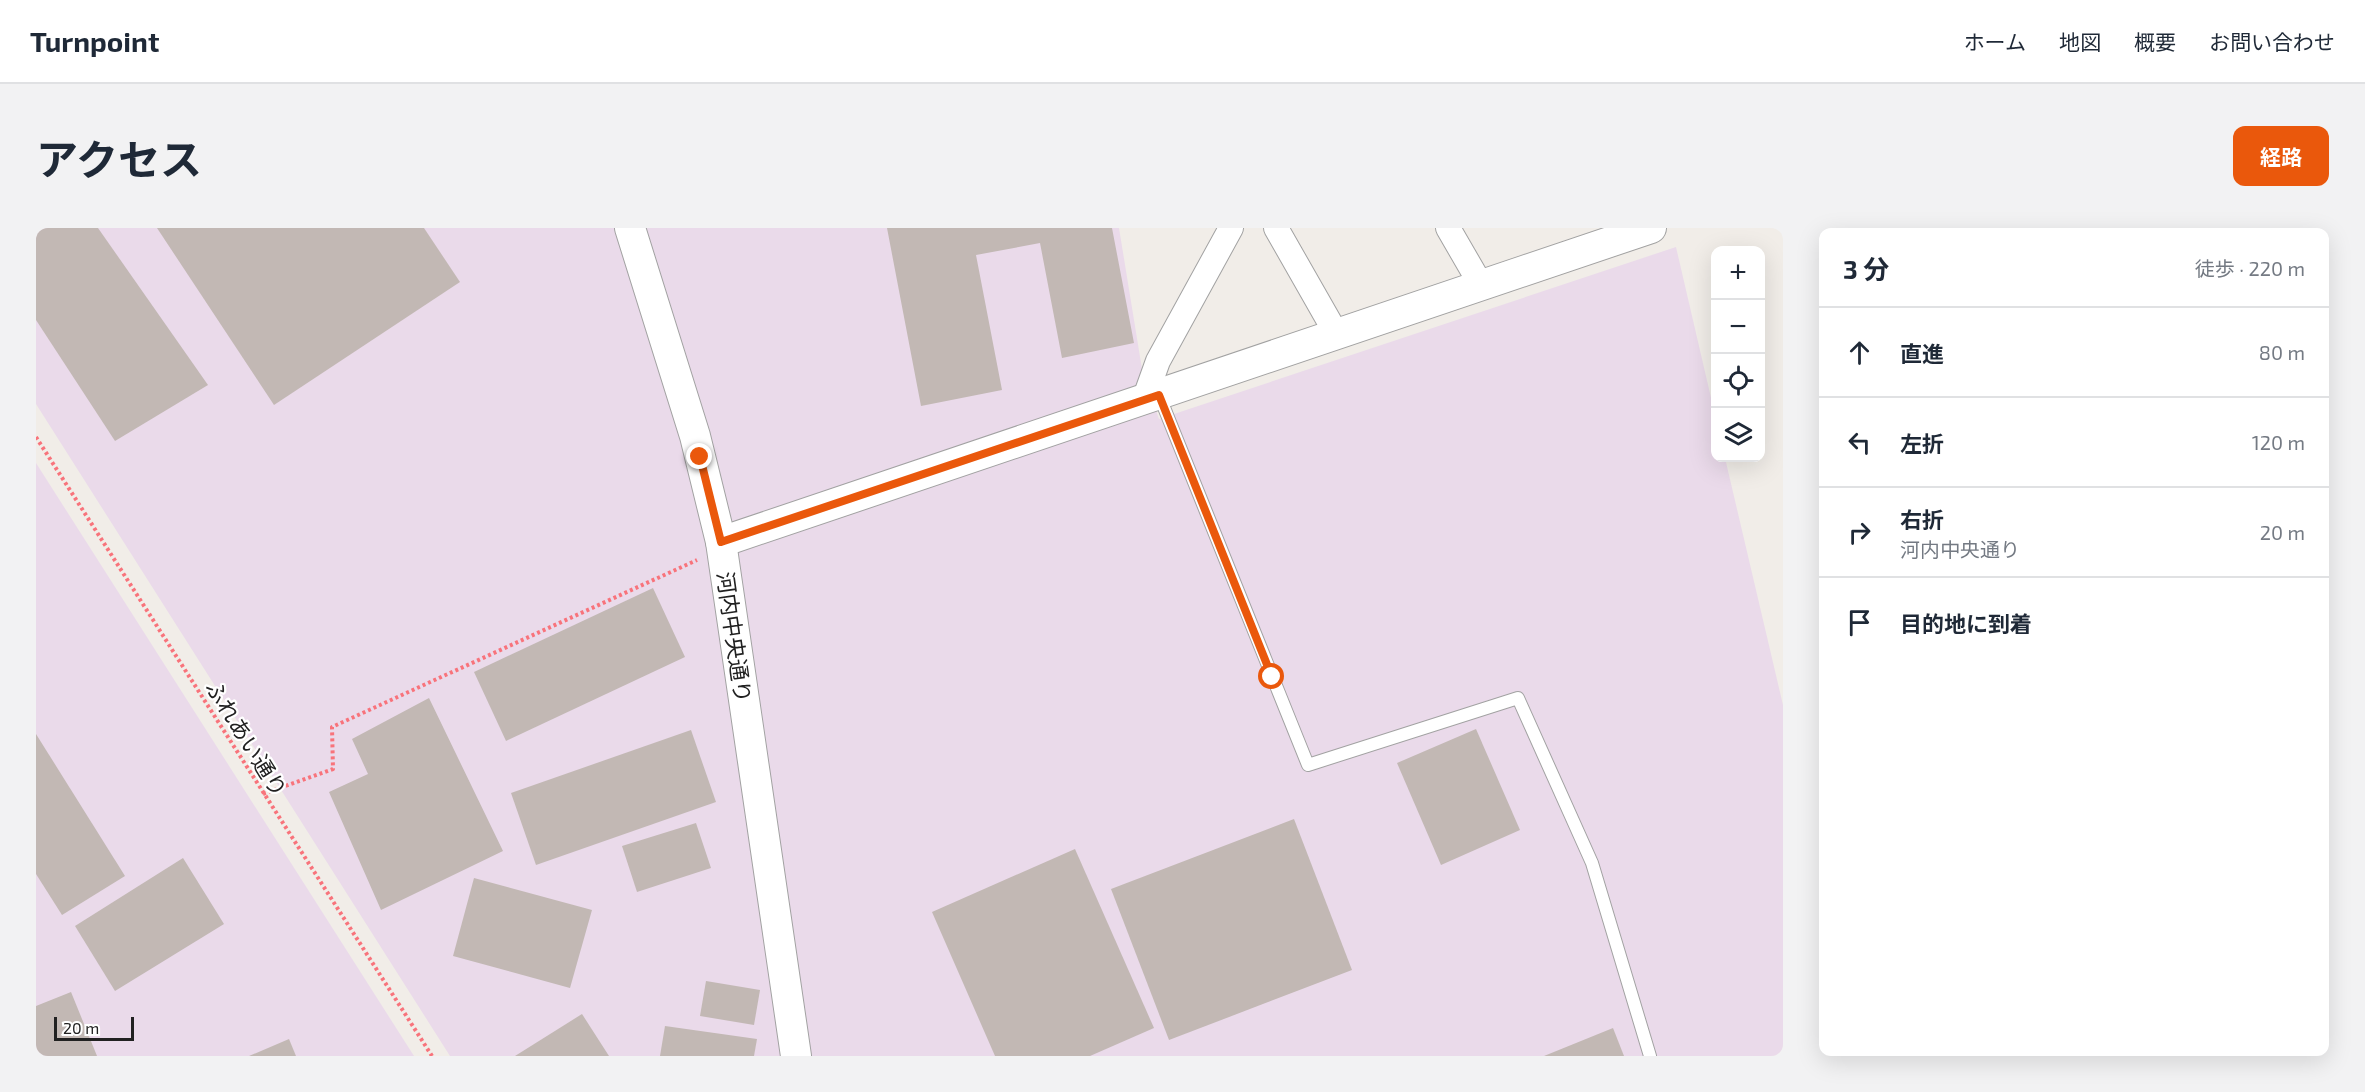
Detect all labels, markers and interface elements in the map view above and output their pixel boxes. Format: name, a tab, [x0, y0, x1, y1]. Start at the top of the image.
text: Turnpoint	[30, 24, 159, 58]
text: ホーム	[1964, 29, 2026, 54]
text: 地図	[2059, 29, 2101, 54]
text: 概要	[2134, 29, 2176, 54]
text: お問い合わせ	[2209, 29, 2335, 54]
button: 経路	[2233, 126, 2329, 186]
text: アクセス	[36, 133, 202, 183]
map controls	[1711, 246, 1765, 462]
button: +	[1711, 246, 1765, 300]
text: 3 分	[1843, 253, 1889, 284]
text: 徒歩 · 220 m	[2195, 256, 2305, 280]
button: −	[1711, 300, 1765, 354]
icon: ahead	[1843, 336, 1876, 369]
text: 直進	[1900, 340, 1944, 366]
text: 80 m	[2259, 340, 2305, 364]
button: locate	[1711, 354, 1765, 408]
button: layers	[1711, 408, 1765, 462]
icon: left	[1843, 426, 1876, 459]
text: 左折	[1900, 430, 1944, 456]
text: 120 m	[2252, 430, 2305, 454]
route end	[686, 443, 712, 469]
text: 右折	[1900, 506, 1944, 532]
icon: right	[1843, 516, 1876, 549]
text: 20 m	[2260, 520, 2305, 544]
text: 河内中央通り	[1900, 537, 2020, 561]
street label: 河内中央通り	[713, 570, 757, 704]
icon: arrive	[1843, 606, 1876, 639]
text: 目的地に到着	[1900, 610, 2032, 636]
route start	[1258, 663, 1284, 689]
street label: ふれあい通り	[201, 675, 293, 801]
scale bar	[54, 1014, 134, 1042]
text: 20 m	[63, 1018, 99, 1037]

